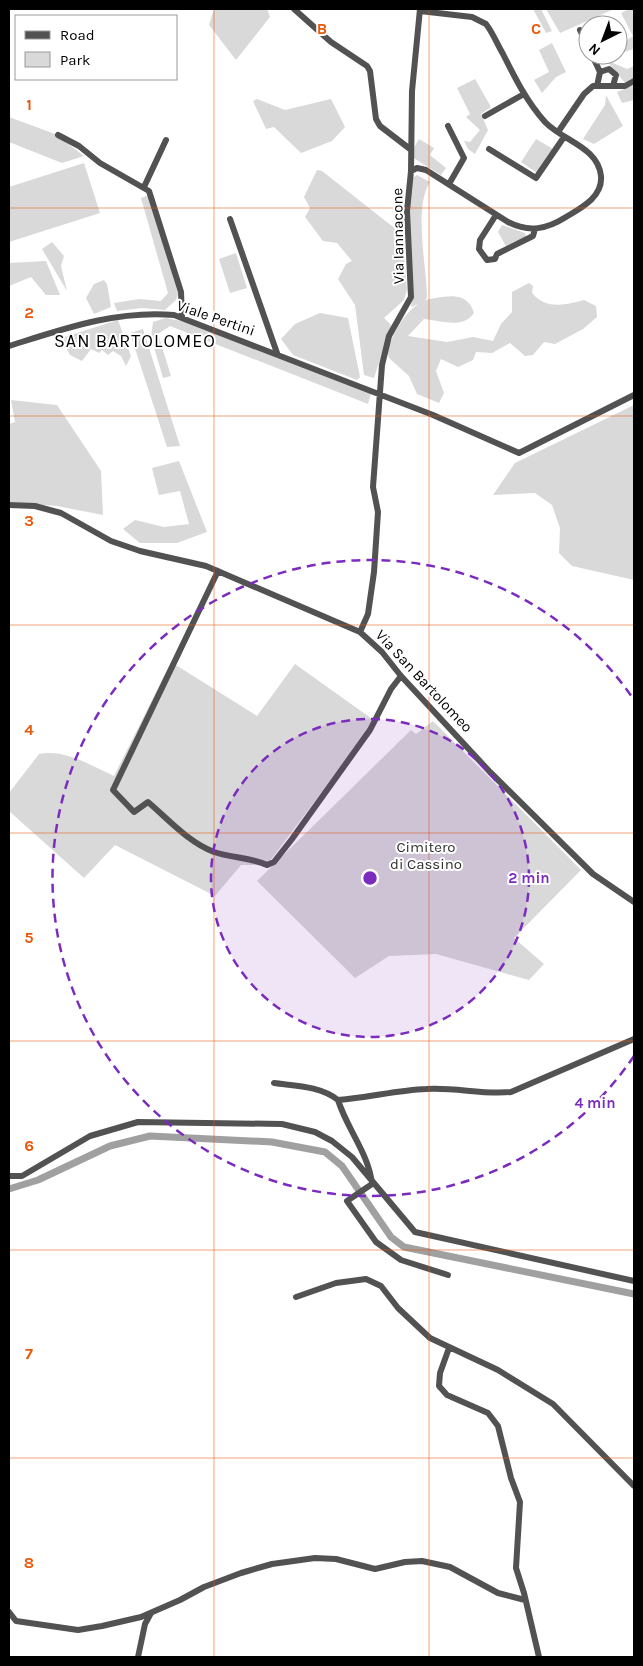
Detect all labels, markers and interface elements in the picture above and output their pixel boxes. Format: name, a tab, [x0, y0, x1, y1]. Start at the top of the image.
legend	[15, 15, 178, 80]
north arrow	[578, 15, 628, 65]
text: B	[317, 19, 327, 38]
text: C	[531, 19, 541, 38]
text: Road	[60, 26, 95, 44]
text: N	[585, 40, 604, 59]
text: Park	[60, 51, 90, 69]
text: 1	[26, 95, 32, 114]
street label: Via Iannacone	[388, 188, 408, 284]
street label: Viale Pertini	[174, 296, 258, 340]
text: 2	[24, 303, 34, 322]
district label: SAN BARTOLOMEO	[54, 330, 216, 352]
text: 3	[24, 511, 34, 530]
street label: Via San Bartolomeo	[372, 626, 476, 736]
text: 4	[24, 720, 34, 739]
park label: Cimitero di Cassino	[390, 838, 462, 873]
centre of rings	[361, 869, 379, 887]
text: 2 min	[508, 869, 550, 887]
text: 5	[24, 928, 34, 947]
text: 4 min	[574, 1094, 616, 1112]
text: 6	[24, 1136, 34, 1155]
text: 7	[25, 1344, 33, 1363]
text: 8	[24, 1553, 34, 1572]

